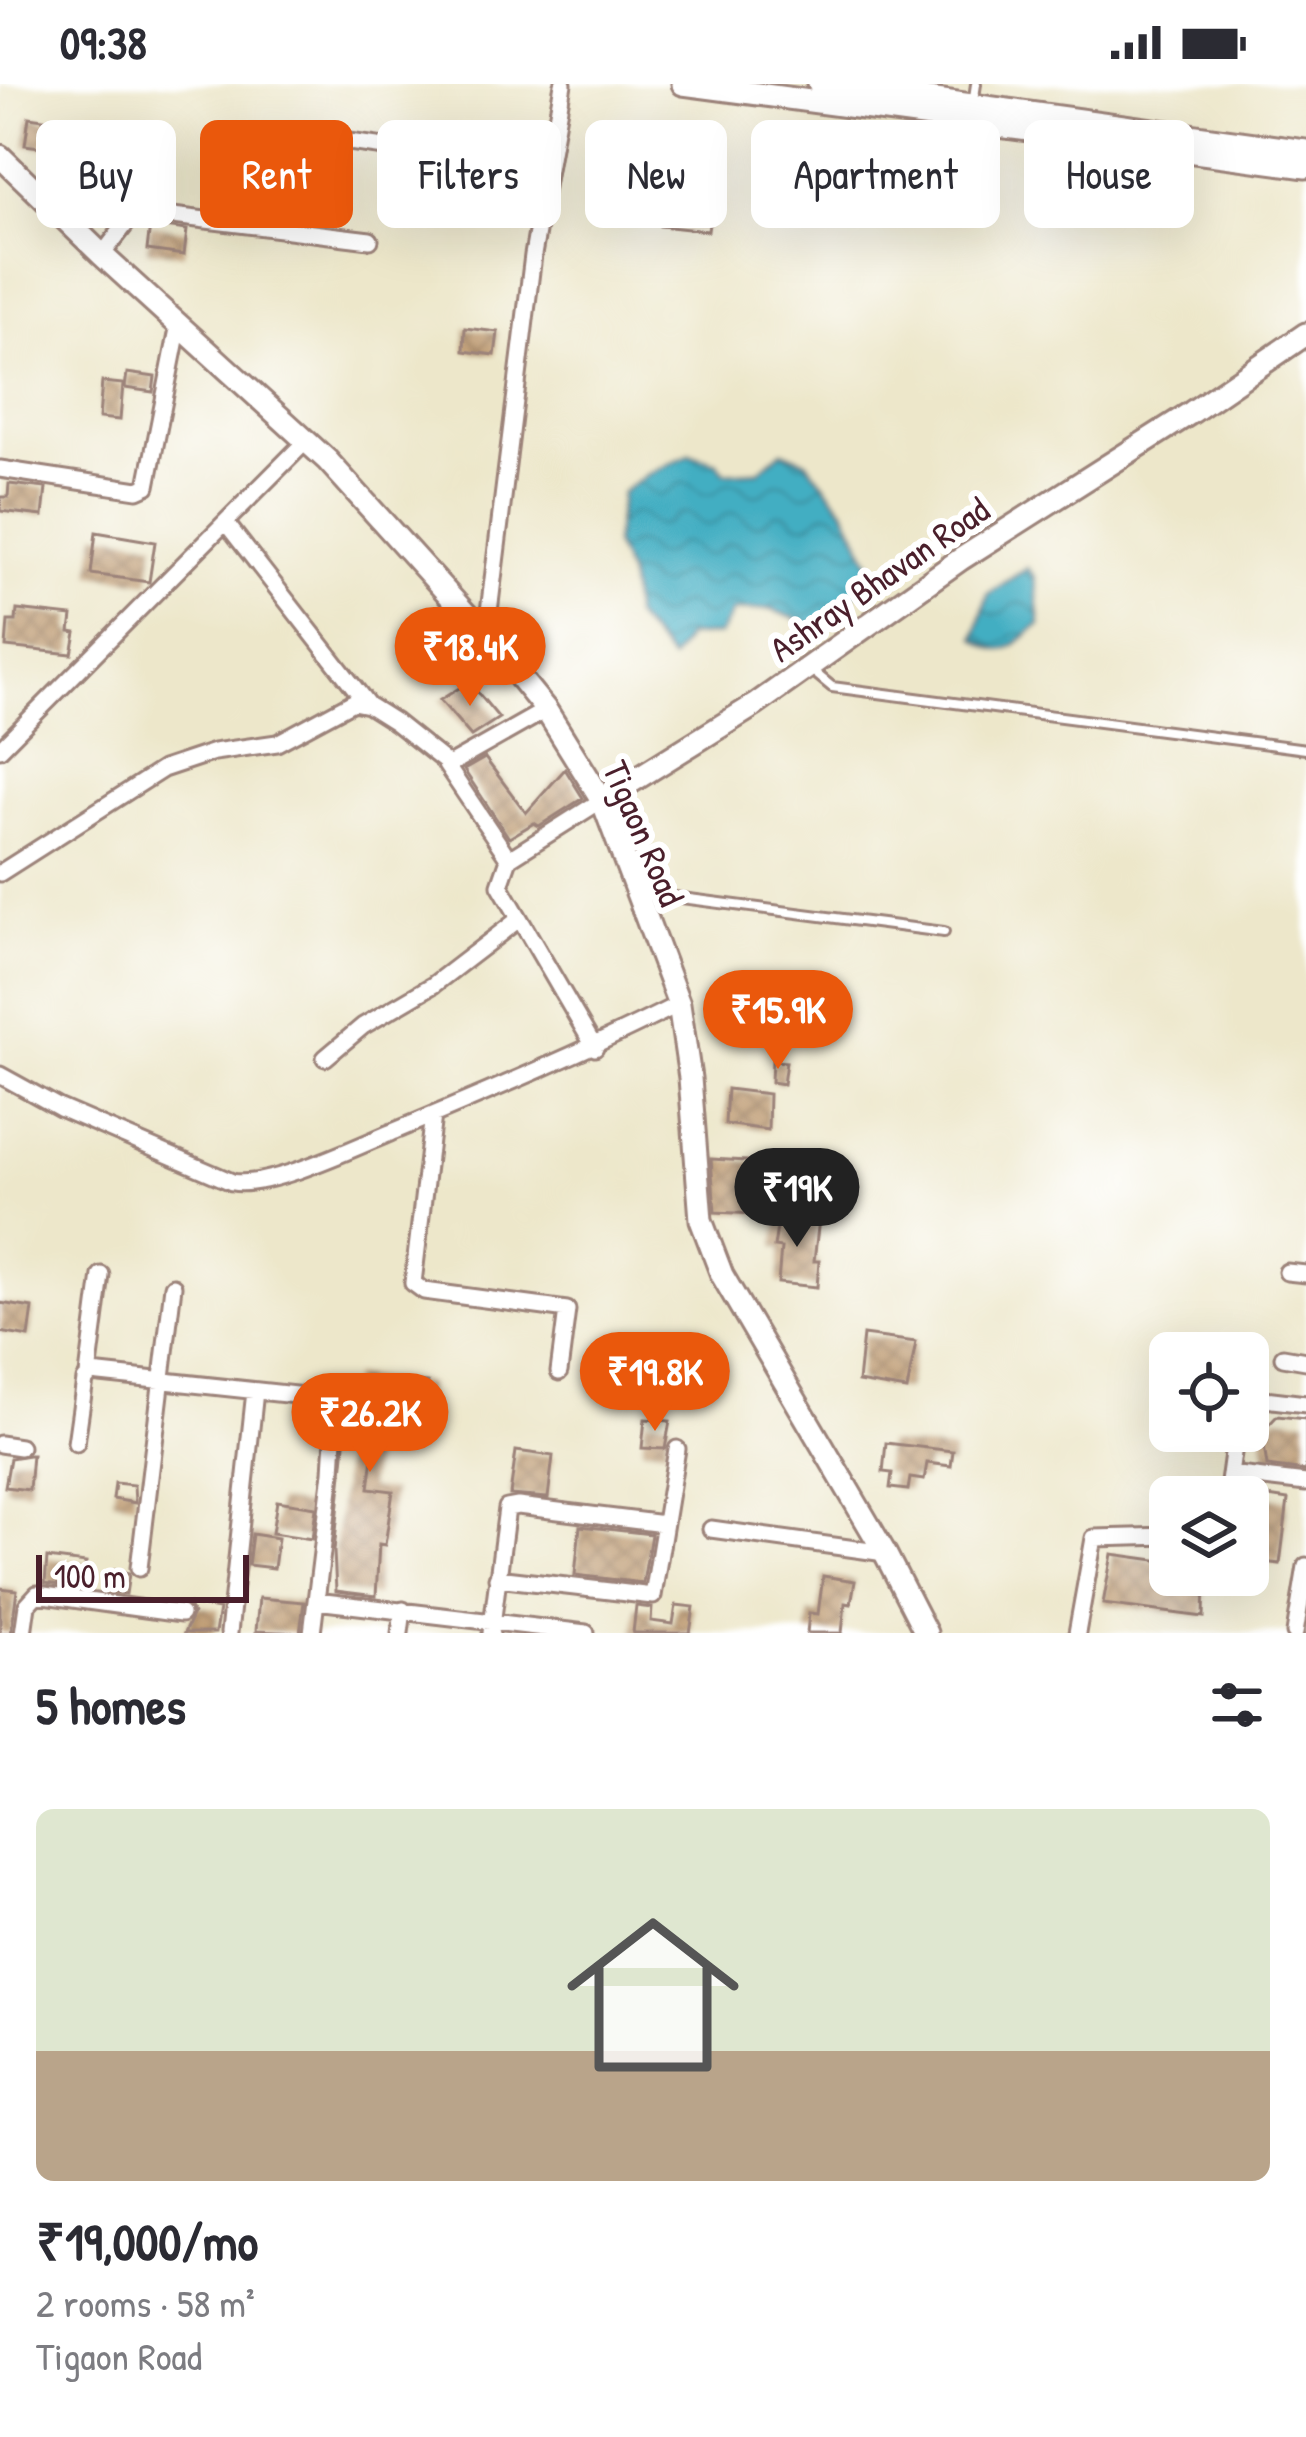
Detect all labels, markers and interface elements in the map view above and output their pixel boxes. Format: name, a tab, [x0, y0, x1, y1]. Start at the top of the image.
text: 09:38	[60, 12, 147, 73]
chip: Buy	[36, 120, 176, 228]
chip: Rent	[200, 120, 353, 228]
chip: Filters	[377, 120, 561, 228]
chip: New	[585, 120, 727, 228]
chip: Apartment	[751, 120, 1000, 228]
chip: House	[1024, 120, 1194, 228]
street label: Ashray Bhavan Road	[759, 485, 998, 673]
pin: ₹18.4K	[372, 607, 568, 709]
text: ₹18.4K	[422, 619, 518, 672]
street label: Tigaon Road	[592, 753, 697, 913]
pin: ₹15.9K	[680, 970, 876, 1072]
text: ₹15.9K	[730, 982, 826, 1035]
pin: ₹19K	[726, 1148, 868, 1250]
text: ₹19K	[761, 1160, 833, 1213]
pin: ₹19.8K	[557, 1332, 753, 1434]
map controls	[1149, 1332, 1269, 1596]
button: locate	[1149, 1332, 1269, 1452]
text: ₹19.8K	[607, 1344, 703, 1397]
pin: ₹26.2K	[272, 1373, 468, 1475]
text: ₹26.2K	[318, 1385, 422, 1438]
button: layers	[1149, 1476, 1269, 1596]
scale bar	[36, 1549, 249, 1602]
text: 100 m	[54, 1554, 126, 1598]
text: 5 homes	[36, 1671, 186, 1740]
icon: filters	[1204, 1672, 1270, 1738]
icon: home	[545, 1887, 761, 2103]
text: ₹19,000/mo	[36, 2207, 258, 2276]
text: 2 rooms · 58 m²	[36, 2276, 255, 2329]
text: Tigaon Road	[36, 2329, 202, 2382]

